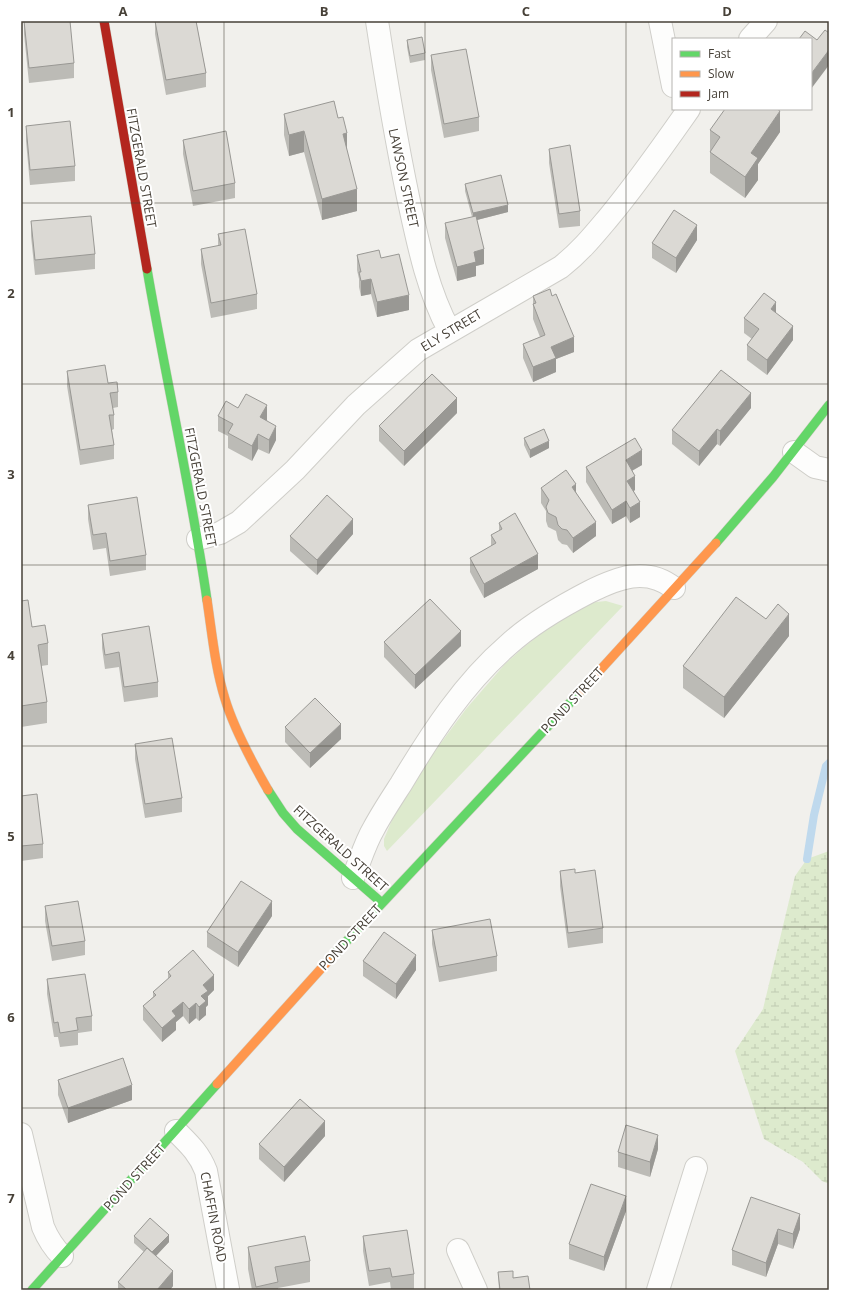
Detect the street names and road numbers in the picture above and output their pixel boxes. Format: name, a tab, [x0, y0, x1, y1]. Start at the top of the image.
street label: FITZGERALD STREET	[123, 107, 162, 230]
street label: LAWSON STREET	[385, 127, 424, 230]
street label: ELY STREET	[417, 304, 486, 355]
street label: FITZGERALD STREET	[181, 426, 222, 549]
street label: POND STREET	[537, 662, 608, 737]
street label: FITZGERALD STREET	[290, 801, 393, 896]
street label: POND STREET	[315, 899, 386, 974]
street label: POND STREET	[99, 1139, 170, 1214]
street label: CHAFFIN ROAD	[196, 1170, 232, 1264]

